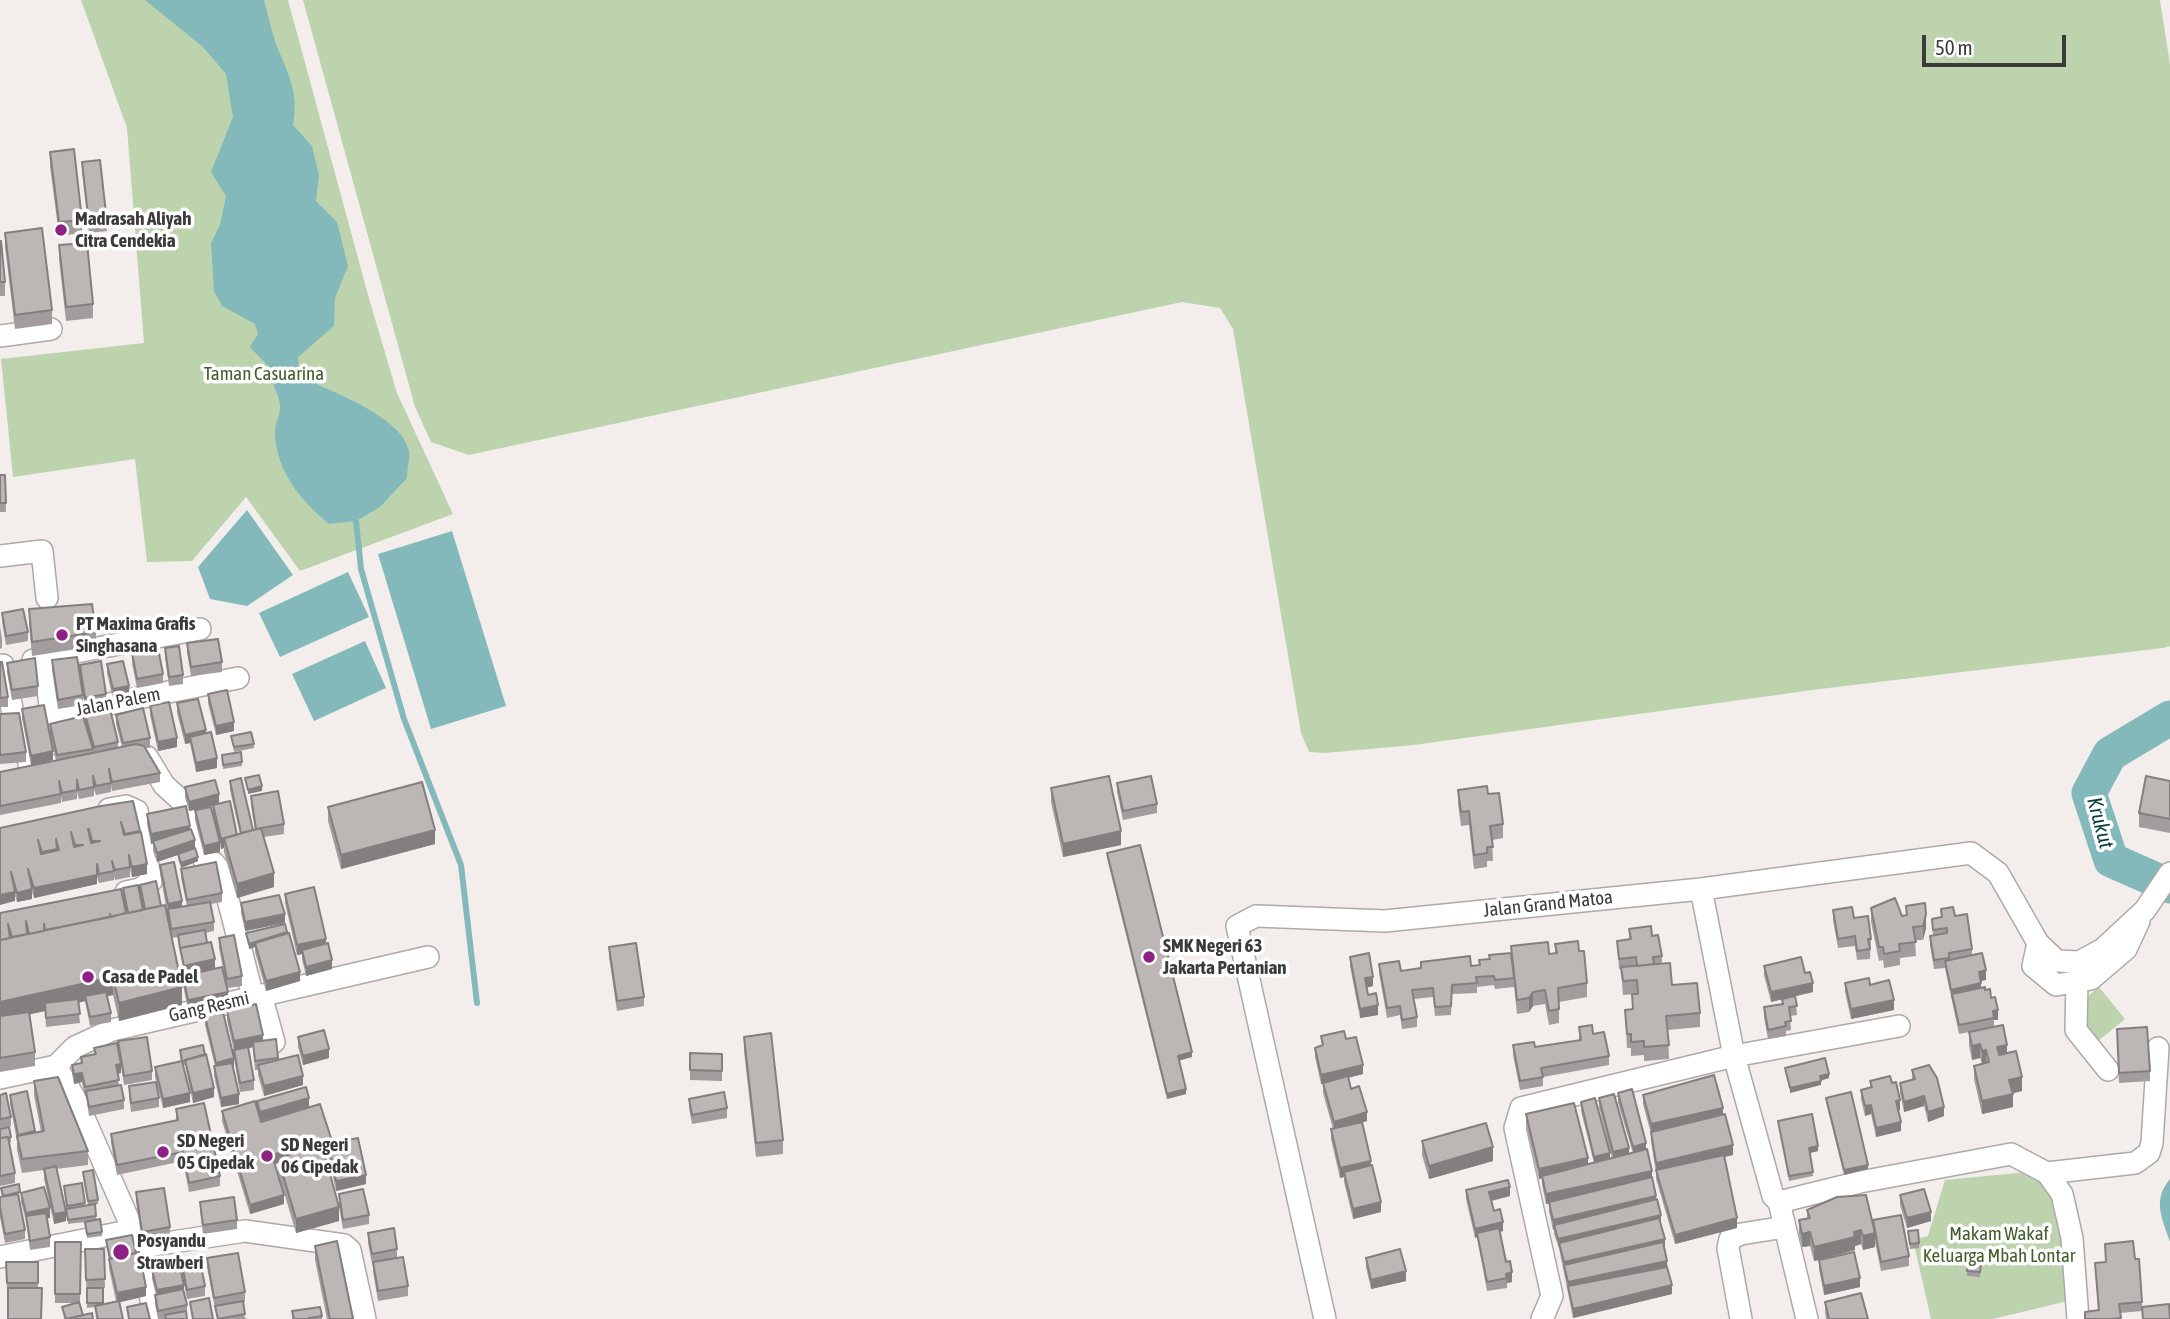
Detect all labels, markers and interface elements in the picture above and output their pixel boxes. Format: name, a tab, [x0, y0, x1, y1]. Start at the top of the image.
scale bar	[1925, 21, 2068, 65]
text: 50 m	[1935, 35, 1973, 59]
place label: Madrasah Aliyah Citra Cendekia	[75, 208, 191, 252]
marker: Madrasah Aliyah Citra Cendekia	[53, 222, 69, 238]
park label: Taman Casuarina	[204, 363, 324, 385]
place label: PT Maxima Grafis Singhasana	[76, 613, 195, 657]
marker: PT Maxima Grafis Singhasana	[54, 627, 70, 643]
street label: Jalan Palem	[74, 683, 162, 721]
water label: Krukut	[2081, 795, 2119, 851]
street label: Jalan Grand Matoa	[1482, 886, 1614, 922]
place label: SMK Negeri 63 Jakarta Pertanian	[1163, 935, 1287, 979]
marker: SMK Negeri 63 Jakarta Pertanian	[1141, 949, 1157, 965]
place label: Casa de Padel	[102, 966, 198, 988]
marker: Casa de Padel	[80, 969, 96, 985]
street label: Gang Resmi	[167, 987, 251, 1027]
place label: SD Negeri 05 Cipedak	[177, 1130, 254, 1174]
place label: SD Negeri 06 Cipedak	[281, 1134, 358, 1178]
marker: SD Negeri 05 Cipedak	[155, 1144, 171, 1160]
marker: SD Negeri 06 Cipedak	[259, 1148, 275, 1164]
park label: Makam Wakaf Keluarga Mbah Lontar	[1923, 1223, 2075, 1267]
place label: Posyandu Strawberi	[137, 1230, 206, 1274]
marker: Posyandu Strawberi	[111, 1242, 131, 1262]

